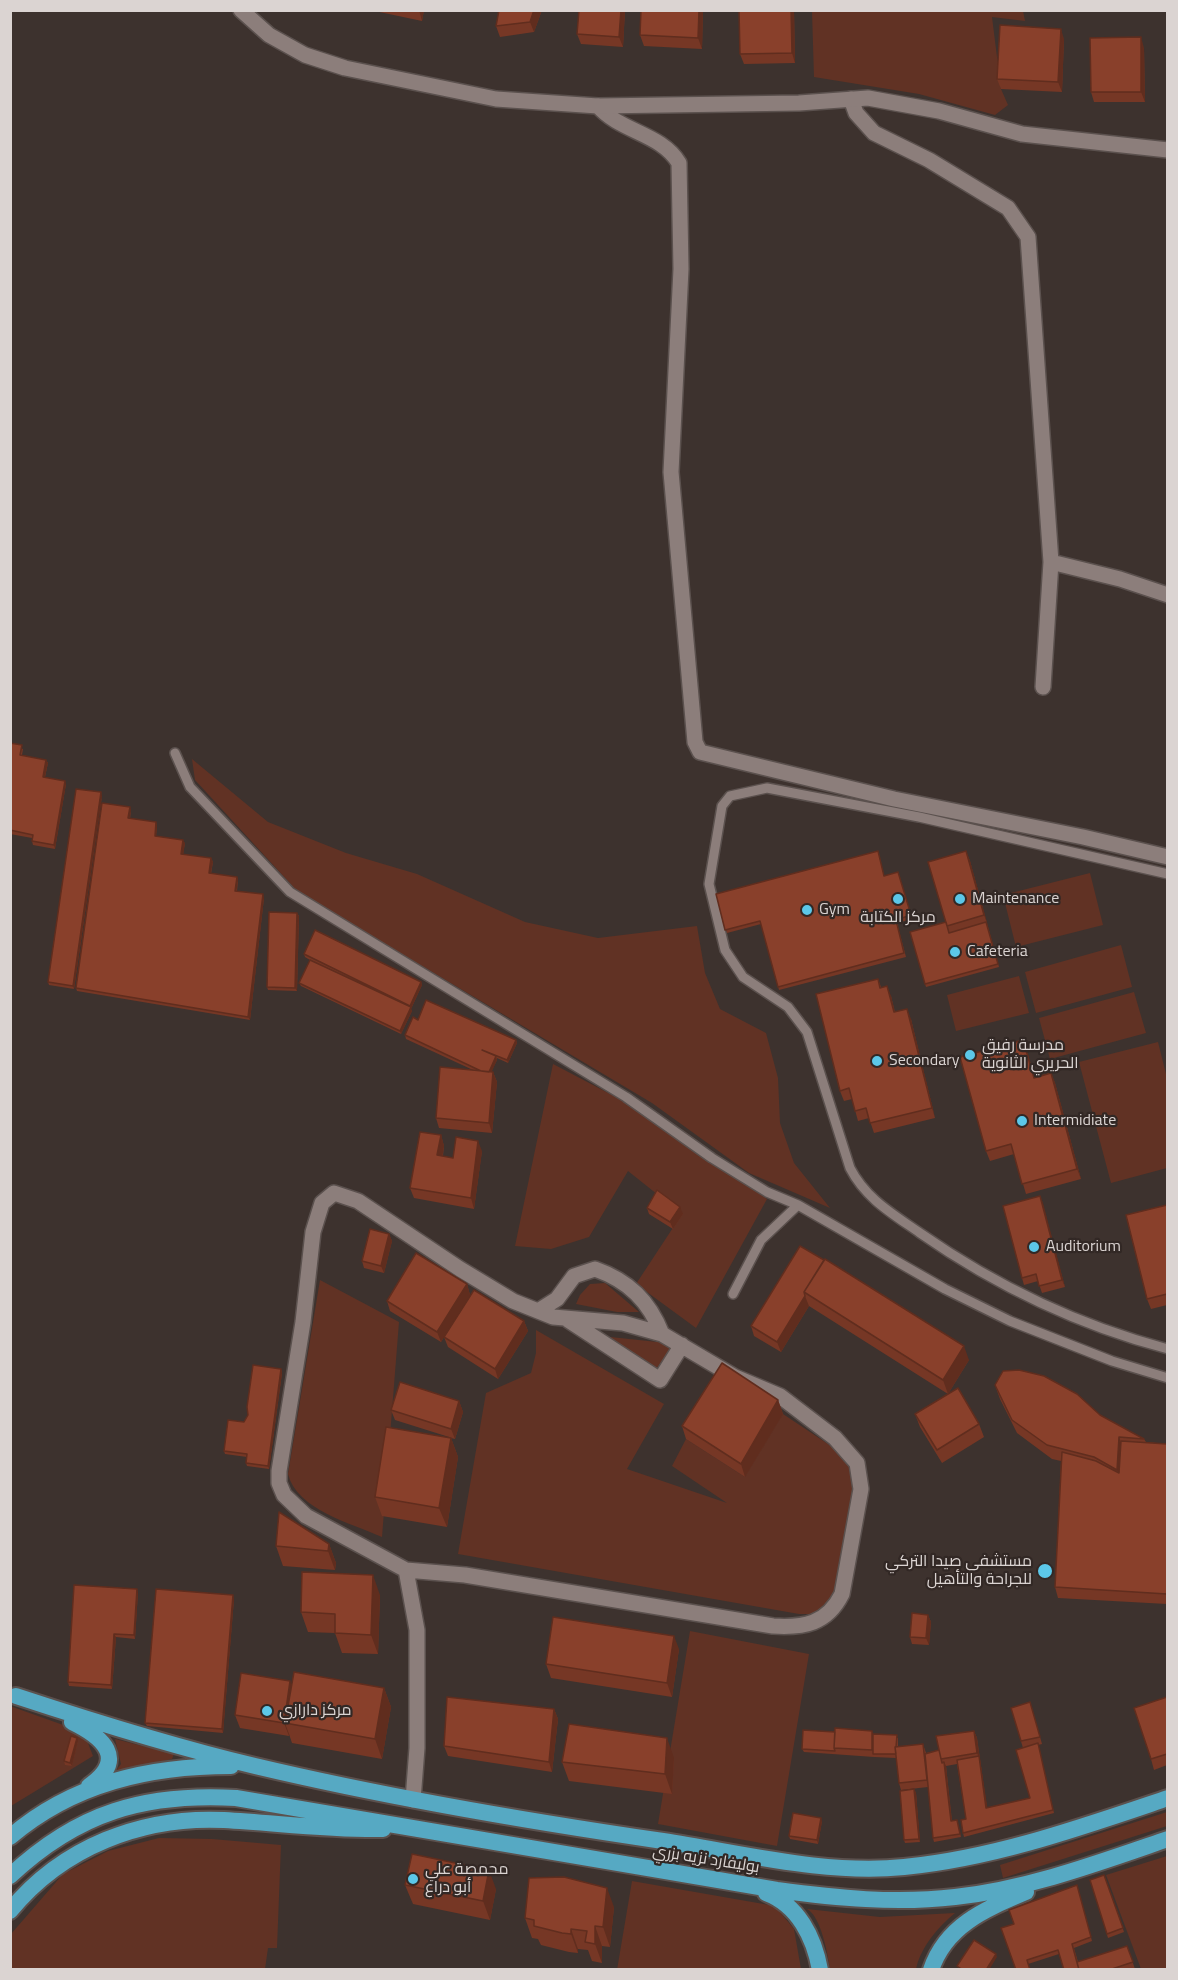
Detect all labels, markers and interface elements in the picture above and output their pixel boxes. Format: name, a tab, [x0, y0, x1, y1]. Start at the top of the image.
place label: Maintenance	[972, 889, 1059, 909]
marker: مركز الكتابة	[891, 892, 905, 906]
marker: Maintenance	[953, 892, 967, 906]
place label: Gym	[819, 900, 850, 920]
marker: Gym	[800, 903, 814, 917]
place label: مركز الكتابة	[860, 908, 936, 928]
place label: Cafeteria	[967, 942, 1028, 962]
marker: Cafeteria	[948, 945, 962, 959]
place label: مدرسة رفيق الحريري الثانوية	[982, 1036, 1079, 1074]
marker: مدرسة رفيق الحريري الثانوية	[963, 1048, 977, 1062]
place label: Secondary	[889, 1051, 959, 1071]
marker: Secondary	[870, 1054, 884, 1068]
place label: Intermidiate	[1034, 1111, 1116, 1131]
marker: Intermidiate	[1015, 1114, 1029, 1128]
place label: Auditorium	[1046, 1237, 1121, 1257]
marker: Auditorium	[1027, 1240, 1041, 1254]
place label: مستشفى صيدا التركي للجراحة والتأهيل	[885, 1552, 1032, 1590]
marker: مستشفى صيدا التركي للجراحة والتأهيل	[1036, 1562, 1054, 1580]
place label: مركز دارازي	[279, 1701, 351, 1721]
marker: مركز دارازي	[260, 1704, 274, 1718]
street label: بوليفارد نزيه بزري	[651, 1842, 761, 1878]
place label: محمصة علي أبو دراع	[425, 1860, 508, 1898]
marker: محمصة علي أبو دراع	[406, 1872, 420, 1886]

